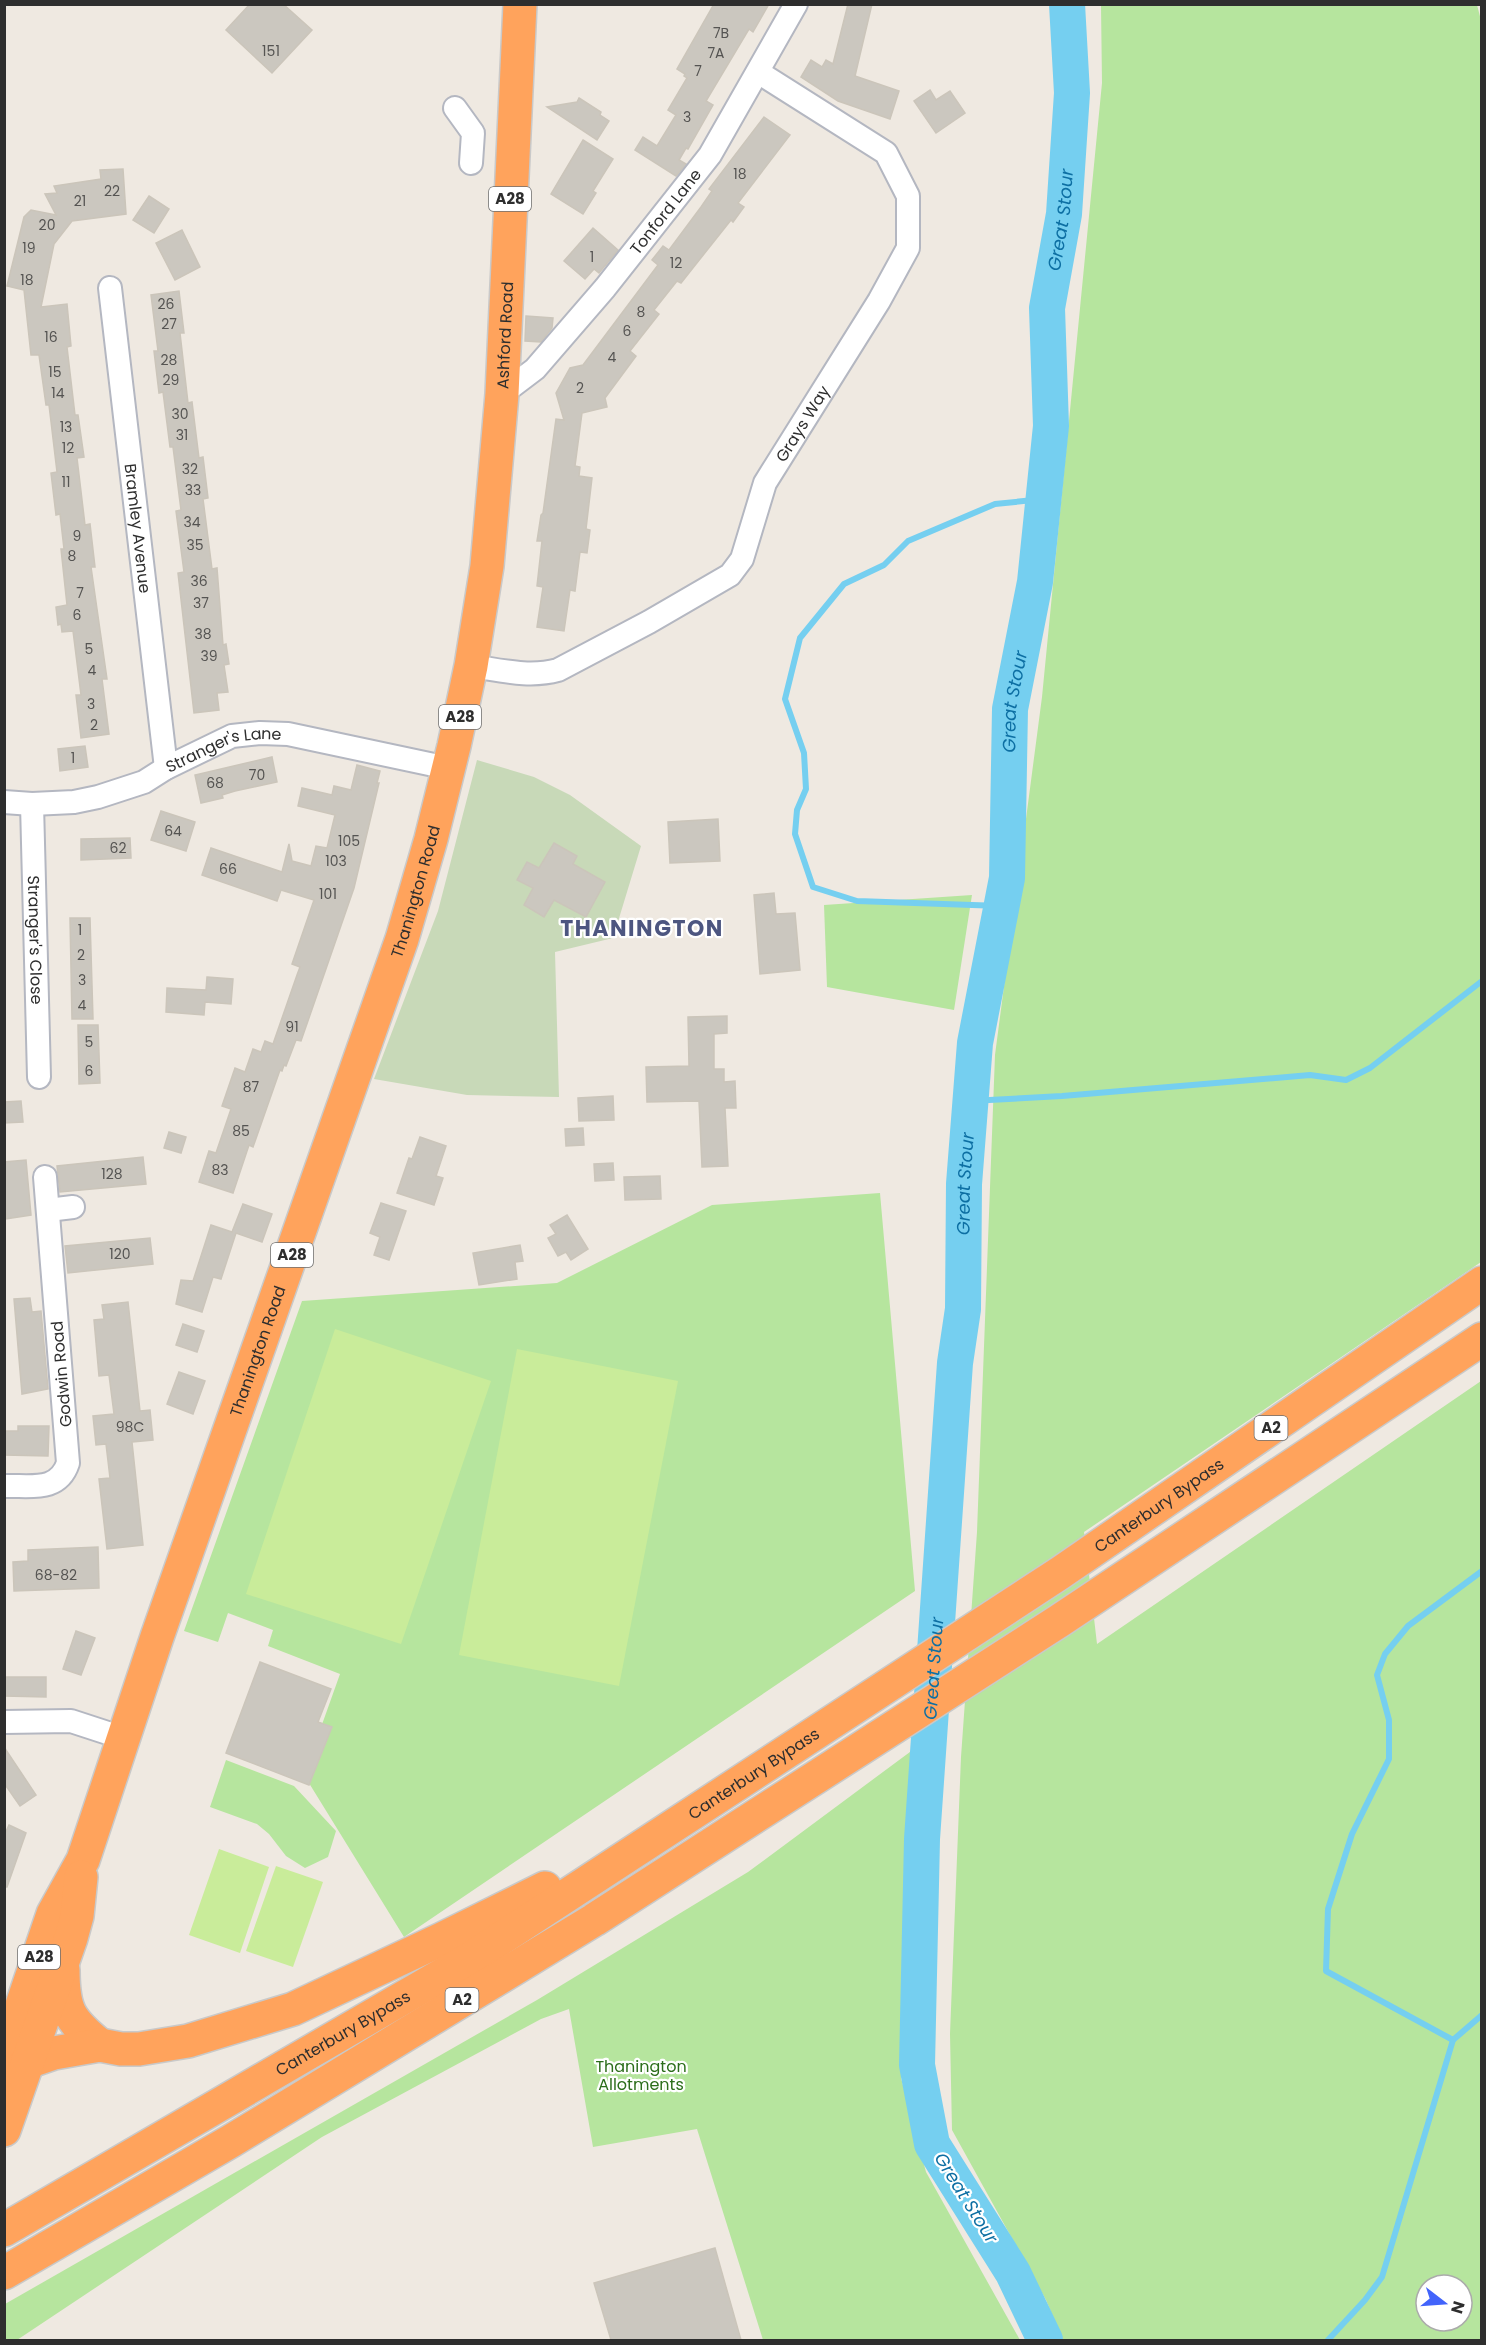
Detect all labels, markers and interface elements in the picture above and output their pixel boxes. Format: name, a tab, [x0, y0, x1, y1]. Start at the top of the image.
house number: 7B	[713, 23, 729, 43]
house number: 151	[262, 41, 280, 61]
house number: 7A	[707, 43, 725, 63]
house number: 7	[694, 61, 702, 81]
house number: 3	[683, 107, 691, 127]
street label: Tonford Lane	[625, 164, 707, 260]
house number: 18	[733, 164, 747, 184]
water label: Great Stour	[1041, 167, 1079, 273]
house number: 22	[104, 181, 120, 201]
road number: A28	[489, 187, 531, 211]
house number: 21	[74, 191, 86, 211]
house number: 20	[39, 215, 55, 235]
house number: 19	[22, 238, 36, 258]
house number: 1	[590, 247, 594, 267]
house number: 12	[670, 253, 682, 273]
house number: 18	[20, 270, 34, 290]
street label: Ashford Road	[491, 281, 519, 390]
house number: 26	[158, 294, 175, 314]
house number: 8	[637, 302, 646, 322]
house number: 27	[161, 314, 177, 334]
house number: 6	[623, 321, 632, 341]
house number: 16	[44, 327, 58, 347]
house number: 4	[608, 347, 617, 367]
house number: 28	[161, 350, 178, 370]
house number: 15	[48, 362, 62, 382]
house number: 29	[163, 370, 179, 390]
house number: 2	[576, 378, 584, 398]
street label: Grays Way	[770, 381, 835, 466]
house number: 14	[51, 383, 65, 403]
house number: 30	[171, 404, 189, 424]
house number: 13	[60, 417, 72, 437]
house number: 31	[176, 425, 188, 445]
house number: 12	[62, 438, 74, 458]
house number: 32	[182, 459, 198, 479]
street label: Bramley Avenue	[119, 462, 157, 595]
house number: 11	[62, 472, 70, 492]
house number: 33	[185, 480, 201, 500]
house number: 34	[183, 512, 201, 532]
house number: 9	[73, 526, 81, 546]
house number: 35	[186, 535, 204, 555]
house number: 8	[68, 546, 77, 566]
house number: 36	[190, 571, 208, 591]
house number: 7	[76, 583, 84, 603]
house number: 37	[193, 593, 209, 613]
house number: 6	[73, 605, 82, 625]
house number: 38	[194, 624, 212, 644]
house number: 5	[85, 639, 93, 659]
house number: 39	[200, 646, 218, 666]
water label: Great Stour	[996, 647, 1033, 753]
house number: 4	[88, 660, 97, 680]
house number: 3	[87, 694, 95, 714]
road number: A28	[439, 705, 481, 729]
house number: 2	[90, 715, 98, 735]
street label: Stranger's Lane	[162, 722, 282, 778]
house number: 1	[71, 748, 75, 768]
house number: 70	[249, 765, 265, 785]
house number: 68	[206, 773, 224, 793]
house number: 64	[164, 821, 182, 841]
street label: Thanington Road	[385, 823, 446, 961]
house number: 105	[338, 831, 360, 851]
house number: 62	[110, 838, 126, 858]
house number: 103	[325, 851, 347, 871]
house number: 66	[219, 859, 237, 879]
street label: Stranger's Close	[22, 875, 48, 1005]
house number: 101	[319, 884, 337, 904]
district label: THANINGTON	[560, 913, 724, 944]
house number: 1	[78, 920, 82, 940]
house number: 2	[77, 945, 85, 965]
house number: 3	[78, 970, 86, 990]
house number: 4	[78, 995, 87, 1015]
house number: 91	[285, 1017, 299, 1037]
house number: 5	[85, 1032, 93, 1052]
house number: 6	[85, 1061, 94, 1081]
house number: 87	[243, 1077, 260, 1097]
house number: 85	[232, 1121, 250, 1141]
water label: Great Stour	[951, 1130, 980, 1235]
house number: 83	[211, 1160, 229, 1180]
house number: 128	[101, 1164, 123, 1184]
road number: A28	[271, 1243, 313, 1267]
house number: 120	[109, 1244, 131, 1264]
street label: Thanington Road	[224, 1283, 291, 1420]
street label: Godwin Road	[45, 1320, 78, 1428]
road number: A2	[1254, 1416, 1288, 1440]
house number: 98C	[116, 1417, 144, 1437]
street label: Canterbury Bypass	[1090, 1453, 1229, 1558]
house number: 68-82	[35, 1565, 77, 1585]
water label: Great Stour	[917, 1615, 949, 1721]
street label: Canterbury Bypass	[684, 1722, 824, 1825]
road number: A28	[18, 1945, 60, 1969]
street label: Canterbury Bypass	[271, 1985, 415, 2082]
road number: A2	[446, 1988, 478, 2012]
park label: Thanington Allotments	[595, 2055, 687, 2096]
water label: Great Stour	[929, 2148, 1005, 2249]
north arrow	[1414, 2273, 1474, 2333]
text: N	[1445, 2298, 1471, 2316]

